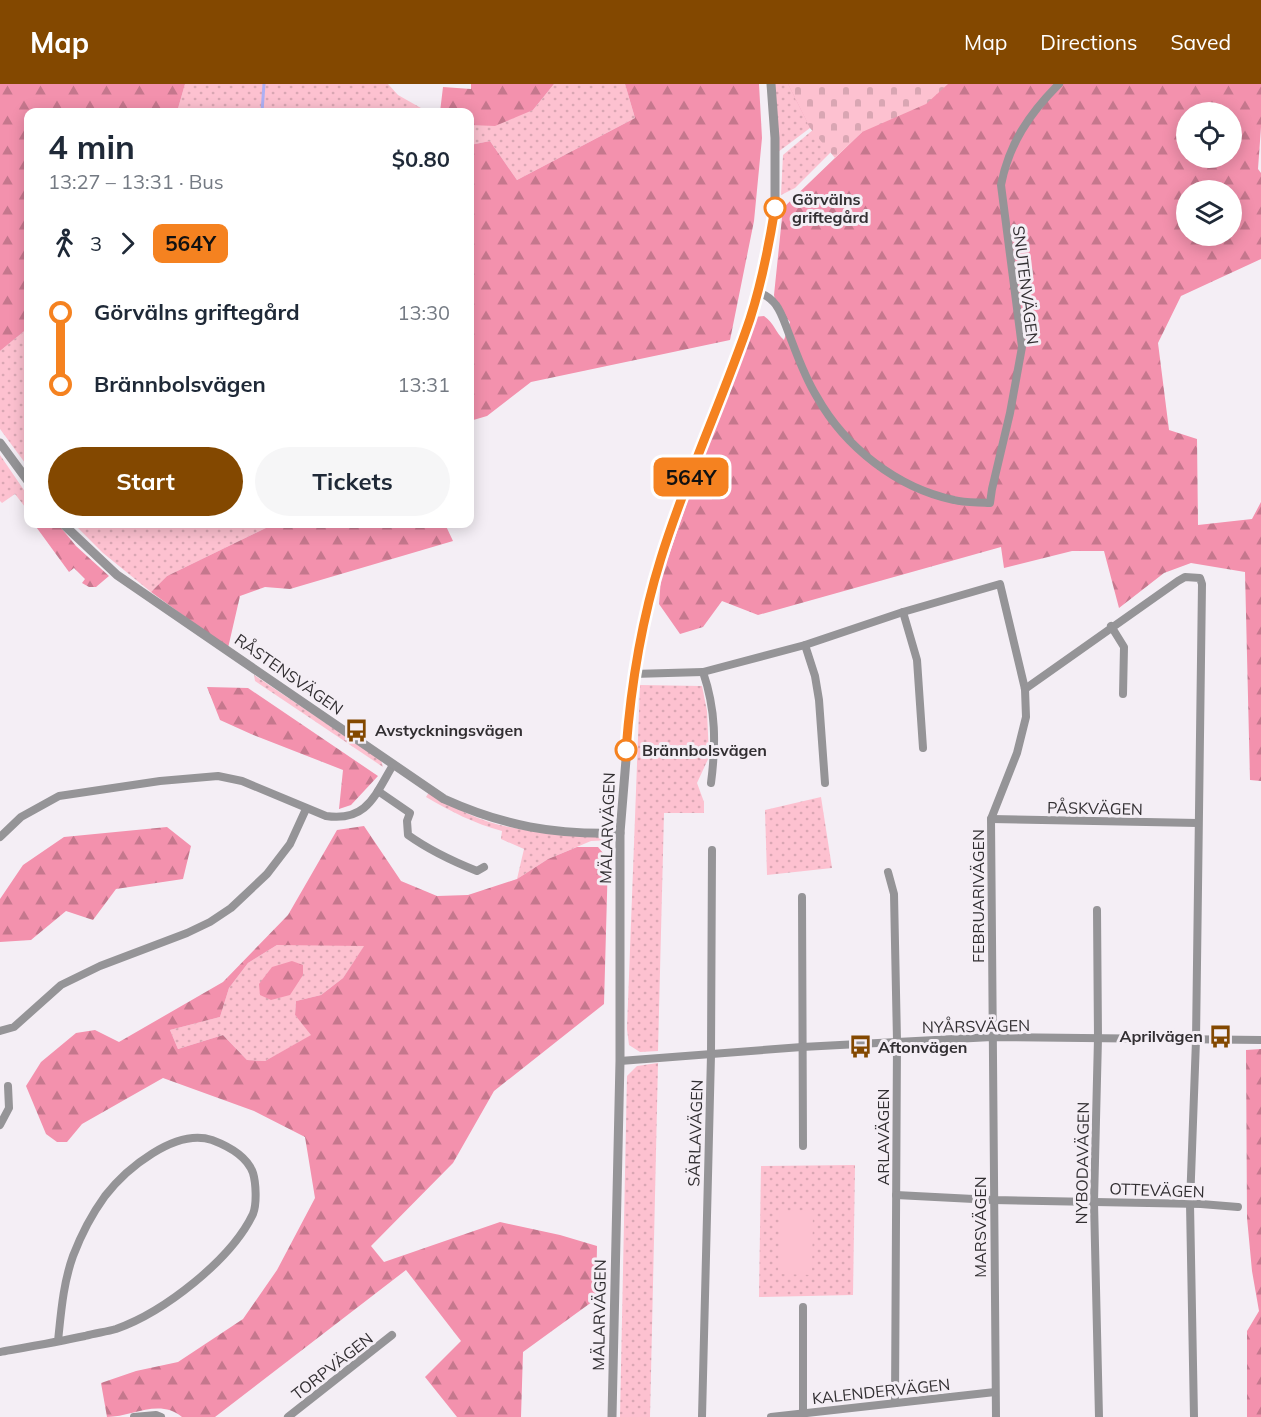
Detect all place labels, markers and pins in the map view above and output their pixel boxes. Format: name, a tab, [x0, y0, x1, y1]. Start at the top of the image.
place label: Görvälns griftegård	[792, 189, 869, 227]
marker: Görvälns griftegård	[764, 197, 786, 219]
bus stop icon: Avstyckningsvägen	[344, 717, 370, 743]
place label: Avstyckningsvägen	[375, 720, 523, 740]
marker: Brännbolsvägen	[615, 739, 637, 761]
place label: Brännbolsvägen	[642, 740, 767, 760]
bus stop icon: Aprilvägen	[1208, 1023, 1234, 1049]
place label: Aprilvägen	[1119, 1026, 1203, 1046]
bus stop icon: Aftonvägen	[847, 1034, 873, 1060]
place label: Aftonvägen	[878, 1037, 967, 1057]

